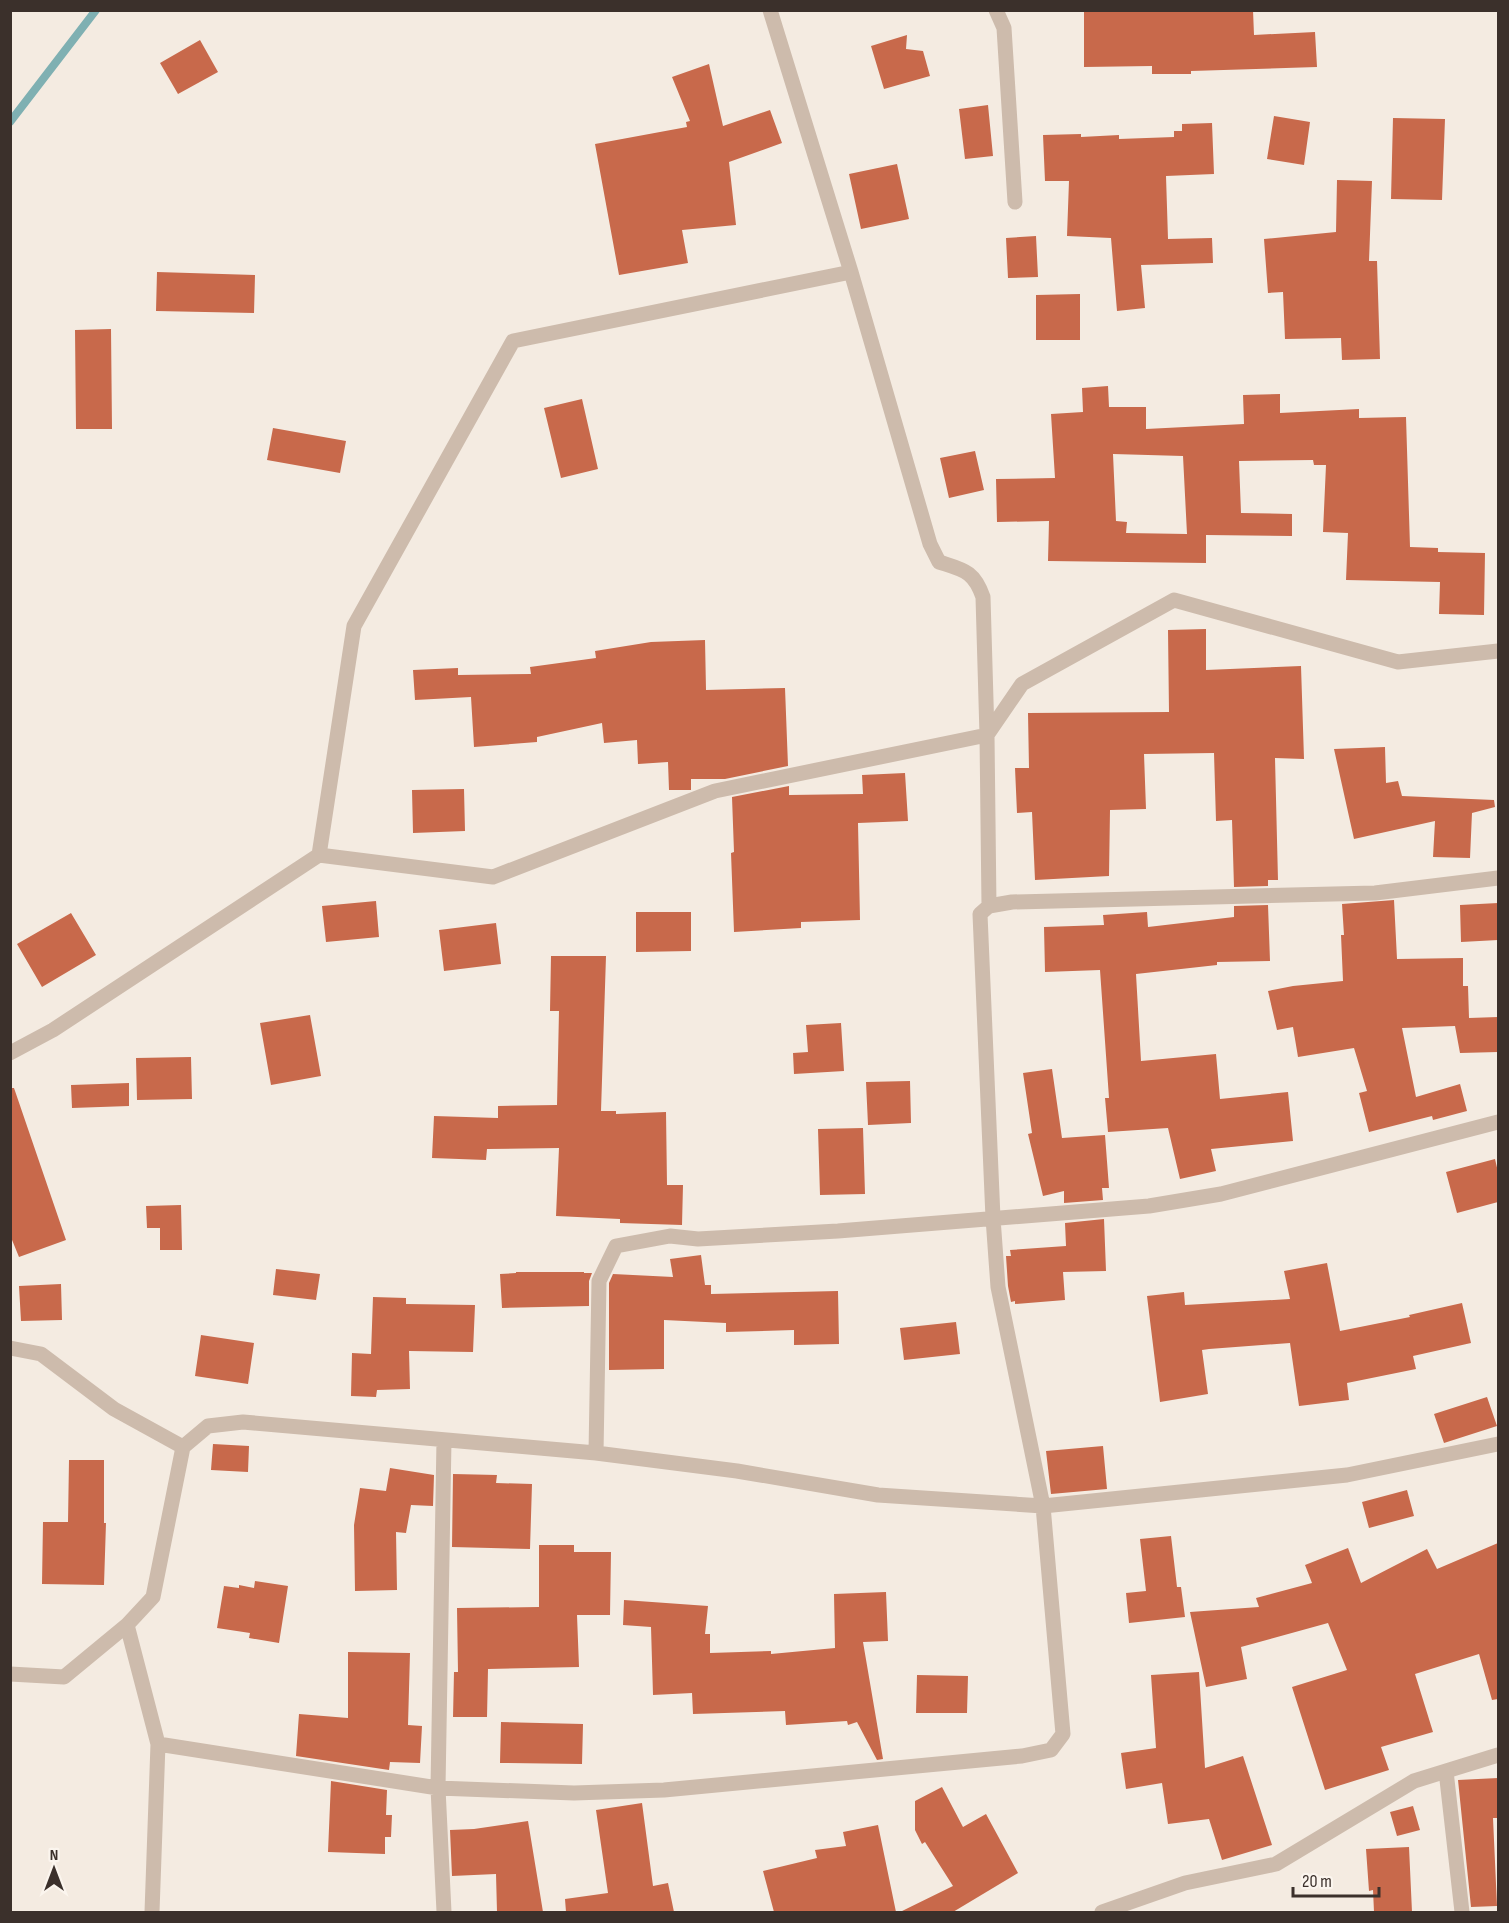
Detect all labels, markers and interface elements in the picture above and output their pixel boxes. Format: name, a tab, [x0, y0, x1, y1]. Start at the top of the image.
north arrow	[24, 1839, 84, 1899]
text: N	[50, 1846, 58, 1865]
scale bar	[1293, 1860, 1378, 1898]
text: 20 m	[1302, 1871, 1332, 1892]

